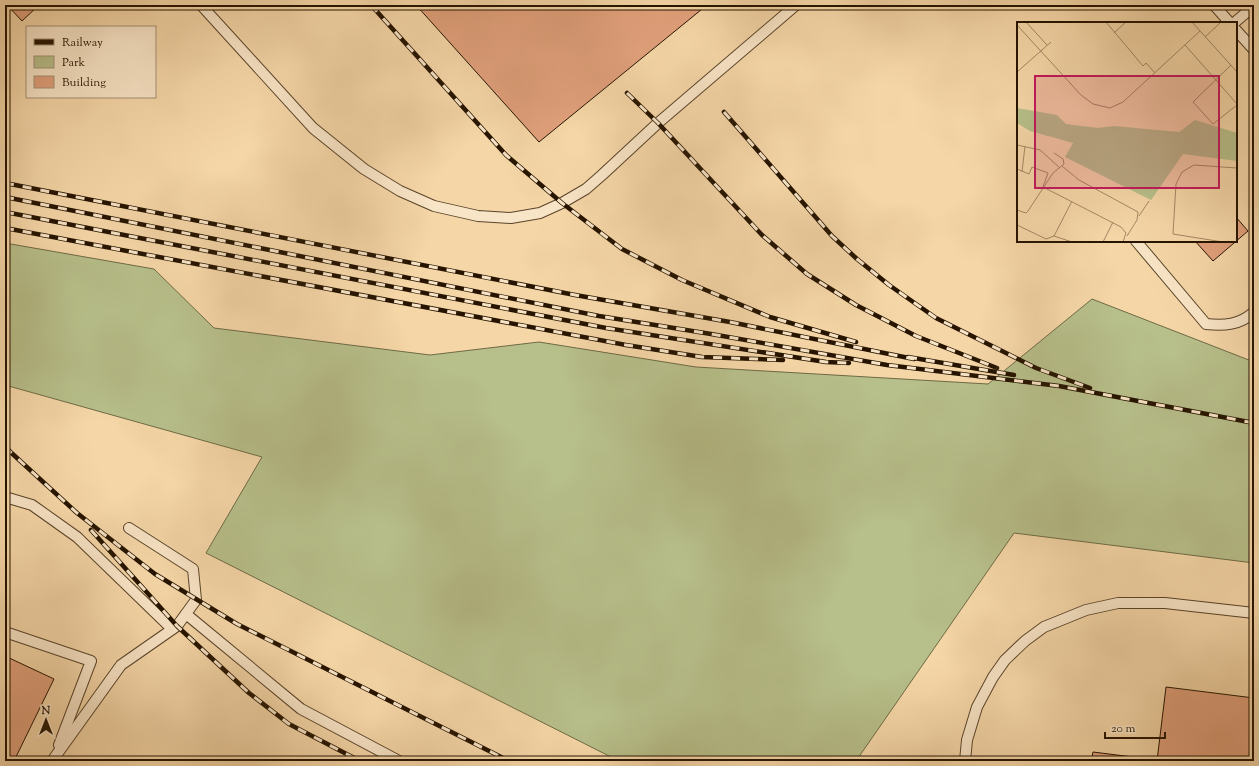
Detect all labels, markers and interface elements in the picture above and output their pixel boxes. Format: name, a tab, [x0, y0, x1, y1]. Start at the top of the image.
inset map	[1017, 22, 1237, 242]
legend	[26, 26, 156, 98]
text: Railway	[62, 34, 103, 52]
text: Park	[62, 54, 85, 72]
text: Building	[62, 74, 106, 92]
north arrow	[26, 700, 66, 740]
text: N	[41, 703, 51, 719]
scale bar	[1105, 714, 1165, 740]
text: 20 m	[1111, 720, 1136, 738]

